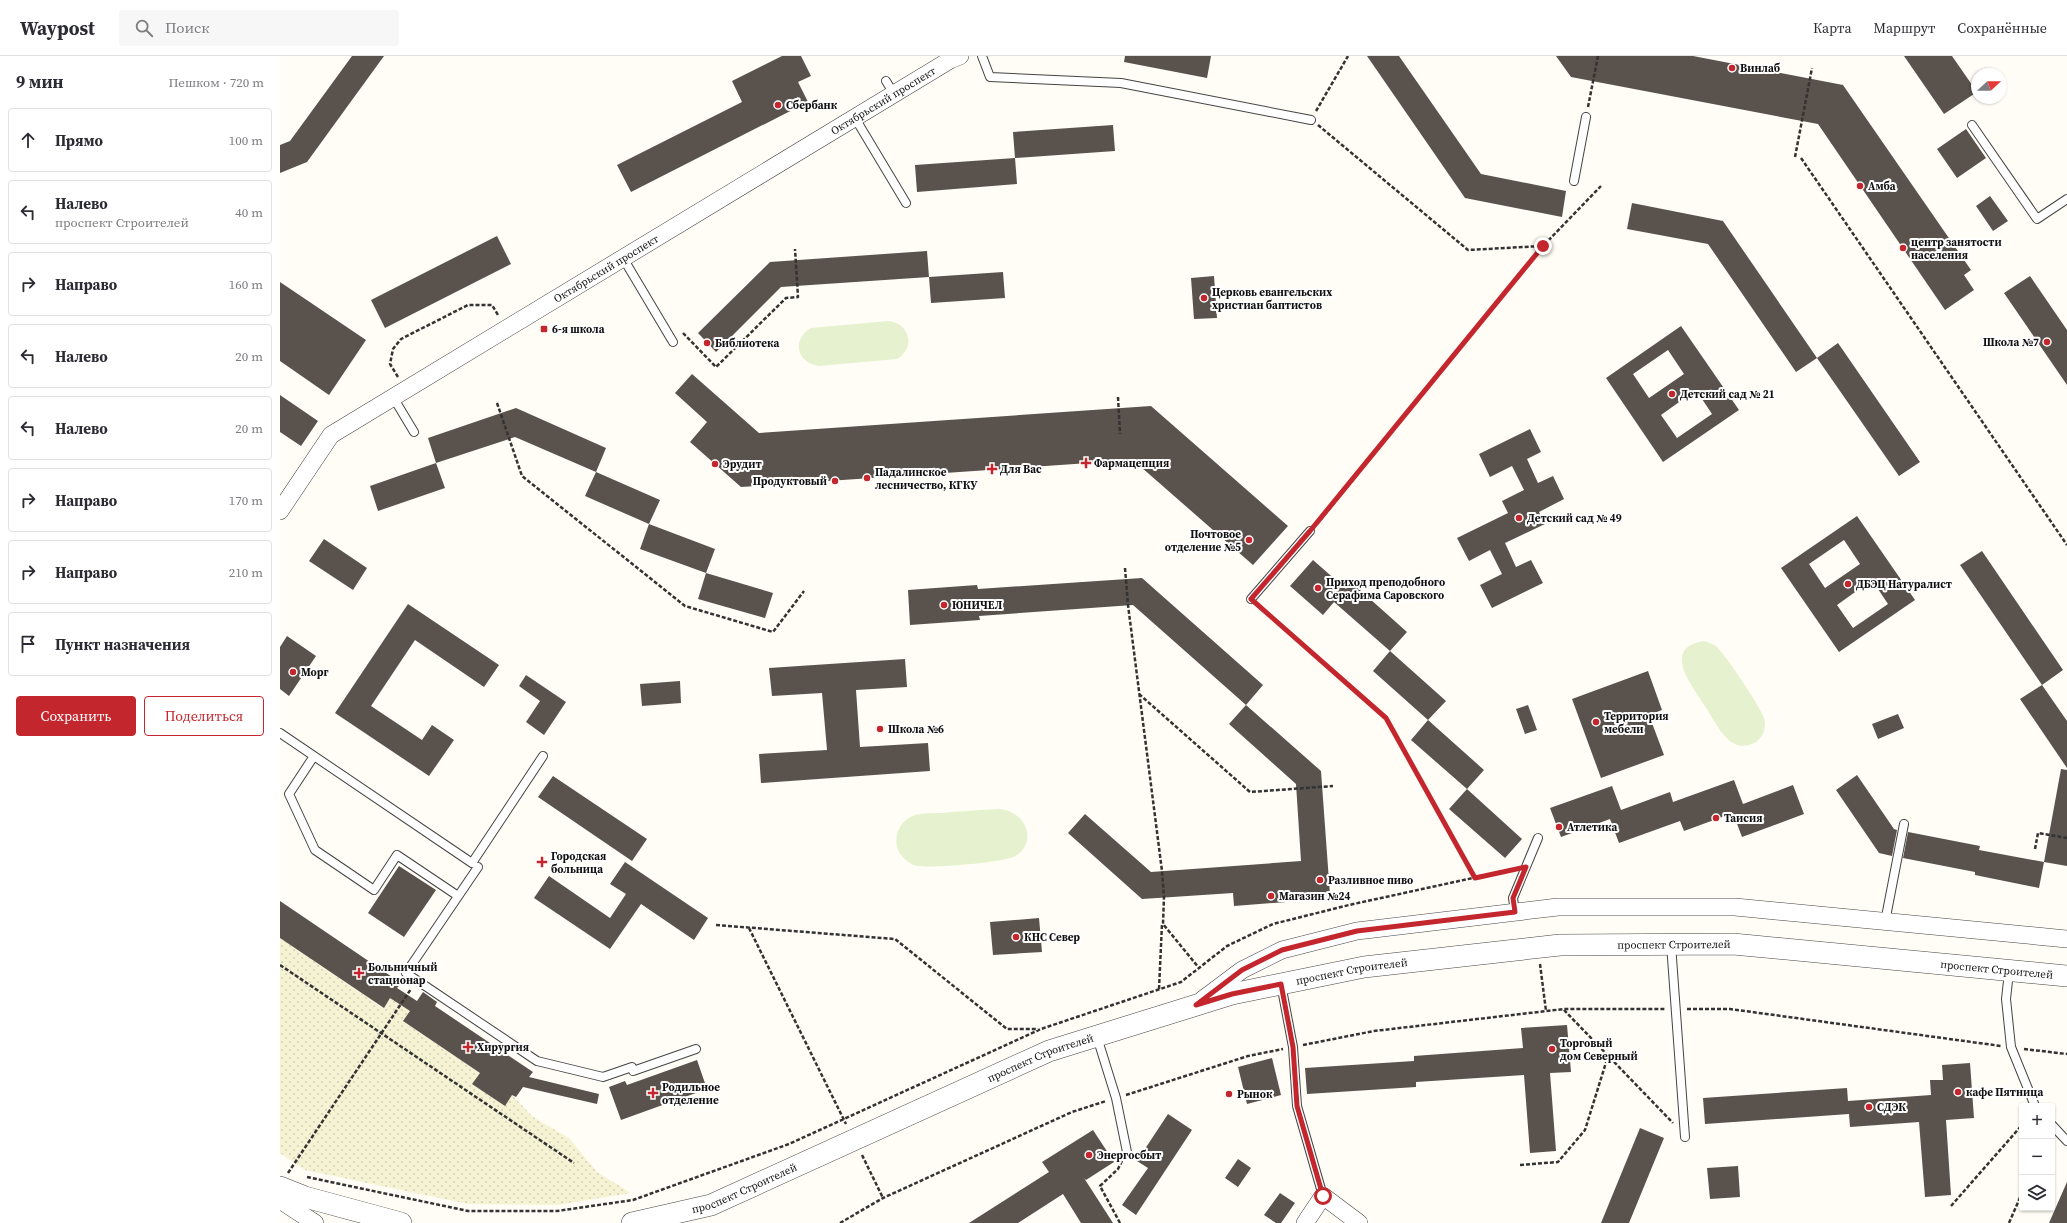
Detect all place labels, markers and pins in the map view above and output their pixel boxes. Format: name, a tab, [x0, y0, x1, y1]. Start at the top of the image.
place label: Винлаб	[1740, 61, 1780, 76]
marker: Винлаб	[1727, 63, 1737, 73]
place label: Сбербанк	[786, 98, 838, 113]
marker: Сбербанк	[773, 100, 783, 110]
place label: Амба	[1868, 179, 1896, 194]
marker: Амба	[1855, 181, 1865, 191]
place label: центр занятости населения	[1911, 235, 2002, 263]
marker: центр занятости населения	[1898, 243, 1908, 253]
place label: Церковь евангельских христиан баптистов	[1212, 285, 1332, 313]
marker: Церковь евангельских христиан баптистов	[1199, 293, 1209, 303]
place label: 6-я школа	[552, 322, 605, 337]
marker: 6-я школа	[539, 324, 549, 334]
place label: Школа №7	[1983, 335, 2039, 350]
place label: Библиотека	[715, 336, 779, 351]
marker: Школа №7	[2042, 337, 2052, 347]
marker: Библиотека	[702, 338, 712, 348]
place label: Детский сад № 21	[1680, 387, 1775, 402]
marker: Детский сад № 21	[1667, 389, 1677, 399]
place label: Фармацепция	[1094, 456, 1169, 471]
place label: Эрудит	[723, 457, 762, 472]
marker: Фармацепция	[1081, 458, 1091, 468]
marker: Эрудит	[710, 459, 720, 469]
place label: Для Вас	[1000, 462, 1042, 477]
marker: Для Вас	[987, 464, 997, 474]
place label: Падалинское лесничество, КГКУ	[875, 465, 978, 493]
marker: Падалинское лесничество, КГКУ	[862, 473, 872, 483]
place label: Продуктовый	[753, 474, 827, 489]
marker: Продуктовый	[830, 476, 840, 486]
place label: Детский сад № 49	[1527, 511, 1622, 526]
marker: Детский сад № 49	[1514, 513, 1524, 523]
place label: Почтовое отделение №5	[1165, 527, 1241, 555]
marker: Почтовое отделение №5	[1244, 535, 1254, 545]
place label: Приход преподобного Серафима Саровского	[1326, 575, 1445, 603]
place label: ДБЭЦ Натуралист	[1856, 577, 1952, 592]
marker: ДБЭЦ Натуралист	[1843, 579, 1853, 589]
marker: Приход преподобного Серафима Саровского	[1313, 583, 1323, 593]
place label: ЮНИЧЕЛ	[952, 598, 1002, 613]
marker: ЮНИЧЕЛ	[939, 600, 949, 610]
place label: Морг	[301, 665, 328, 680]
marker: Морг	[288, 667, 298, 677]
place label: Территория мебели	[1604, 709, 1669, 737]
marker: Территория мебели	[1591, 717, 1601, 727]
place label: Школа №6	[888, 722, 944, 737]
marker: Школа №6	[875, 724, 885, 734]
place label: Таисия	[1724, 811, 1762, 826]
marker: Таисия	[1711, 813, 1721, 823]
place label: Атлетика	[1567, 820, 1617, 835]
marker: Атлетика	[1554, 822, 1564, 832]
place label: Городская больница	[551, 849, 606, 877]
marker: Городская больница	[536, 856, 548, 868]
place label: Разливное пиво	[1328, 873, 1413, 888]
marker: Разливное пиво	[1315, 875, 1325, 885]
place label: Магазин №24	[1279, 889, 1350, 904]
marker: Магазин №24	[1266, 891, 1276, 901]
place label: КНС Север	[1024, 930, 1080, 945]
marker: КНС Север	[1011, 932, 1021, 942]
place label: Больничный стационар	[368, 960, 437, 988]
marker: Больничный стационар	[353, 967, 365, 979]
place label: Торговый дом Северный	[1560, 1036, 1638, 1064]
place label: Хирургия	[477, 1040, 529, 1055]
marker: Хирургия	[462, 1041, 474, 1053]
marker: Торговый дом Северный	[1547, 1044, 1557, 1054]
place label: Родильное отделение	[662, 1080, 720, 1108]
place label: кафе Пятница	[1966, 1085, 2043, 1100]
marker: Родильное отделение	[647, 1087, 659, 1099]
place label: Рынок	[1237, 1087, 1273, 1102]
marker: кафе Пятница	[1953, 1087, 1963, 1097]
marker: Рынок	[1224, 1089, 1234, 1099]
place label: СДЭК	[1877, 1100, 1906, 1115]
marker: СДЭК	[1864, 1102, 1874, 1112]
place label: Энергосбыт	[1097, 1148, 1161, 1163]
marker: Энергосбыт	[1084, 1150, 1094, 1160]

